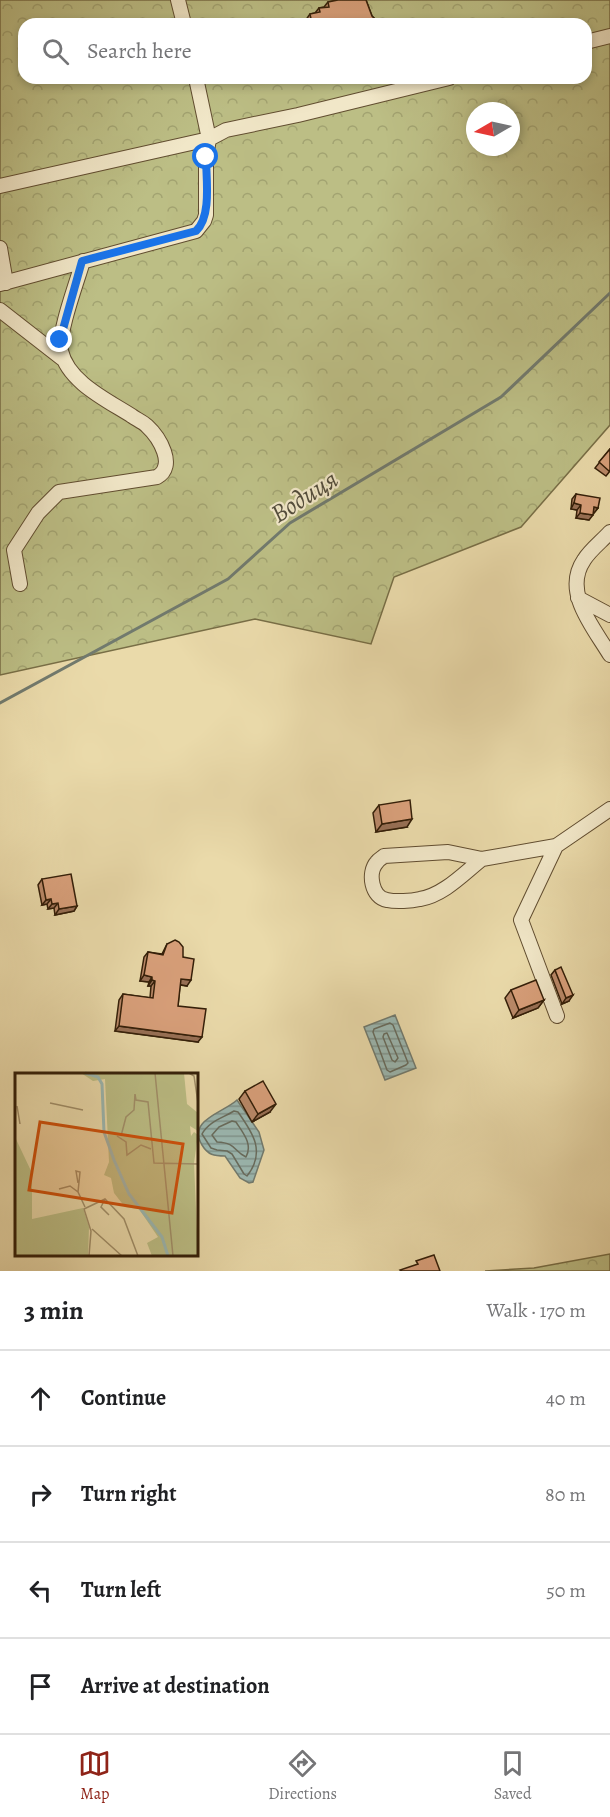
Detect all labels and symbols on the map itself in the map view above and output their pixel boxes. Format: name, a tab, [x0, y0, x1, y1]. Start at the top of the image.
north arrow	[466, 102, 520, 156]
route start	[192, 143, 218, 169]
route end	[46, 326, 72, 352]
water label: Водиця	[264, 462, 345, 531]
inset map	[15, 1073, 198, 1256]

